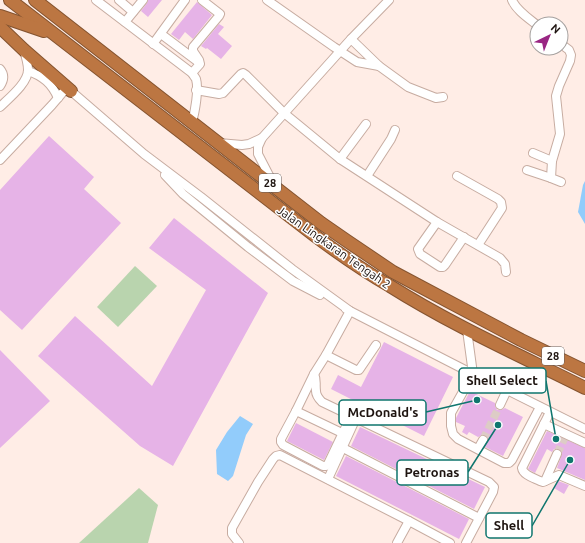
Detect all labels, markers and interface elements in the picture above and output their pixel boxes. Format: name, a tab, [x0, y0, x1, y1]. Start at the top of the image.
north arrow	[529, 16, 569, 56]
text: N	[549, 21, 563, 36]
road number: 28	[259, 174, 281, 192]
street label: Jalan Lingkaran Tengah 2	[275, 203, 393, 291]
road number: 28	[542, 347, 564, 365]
callout: Shell Select	[459, 368, 546, 393]
text: Shell Select	[466, 373, 538, 387]
callout: McDonald's	[339, 400, 426, 425]
text: McDonald's	[348, 405, 418, 419]
callout: Petronas	[397, 460, 468, 485]
text: Petronas	[405, 465, 459, 479]
callout: Shell	[486, 513, 532, 538]
text: Shell	[494, 518, 524, 532]

